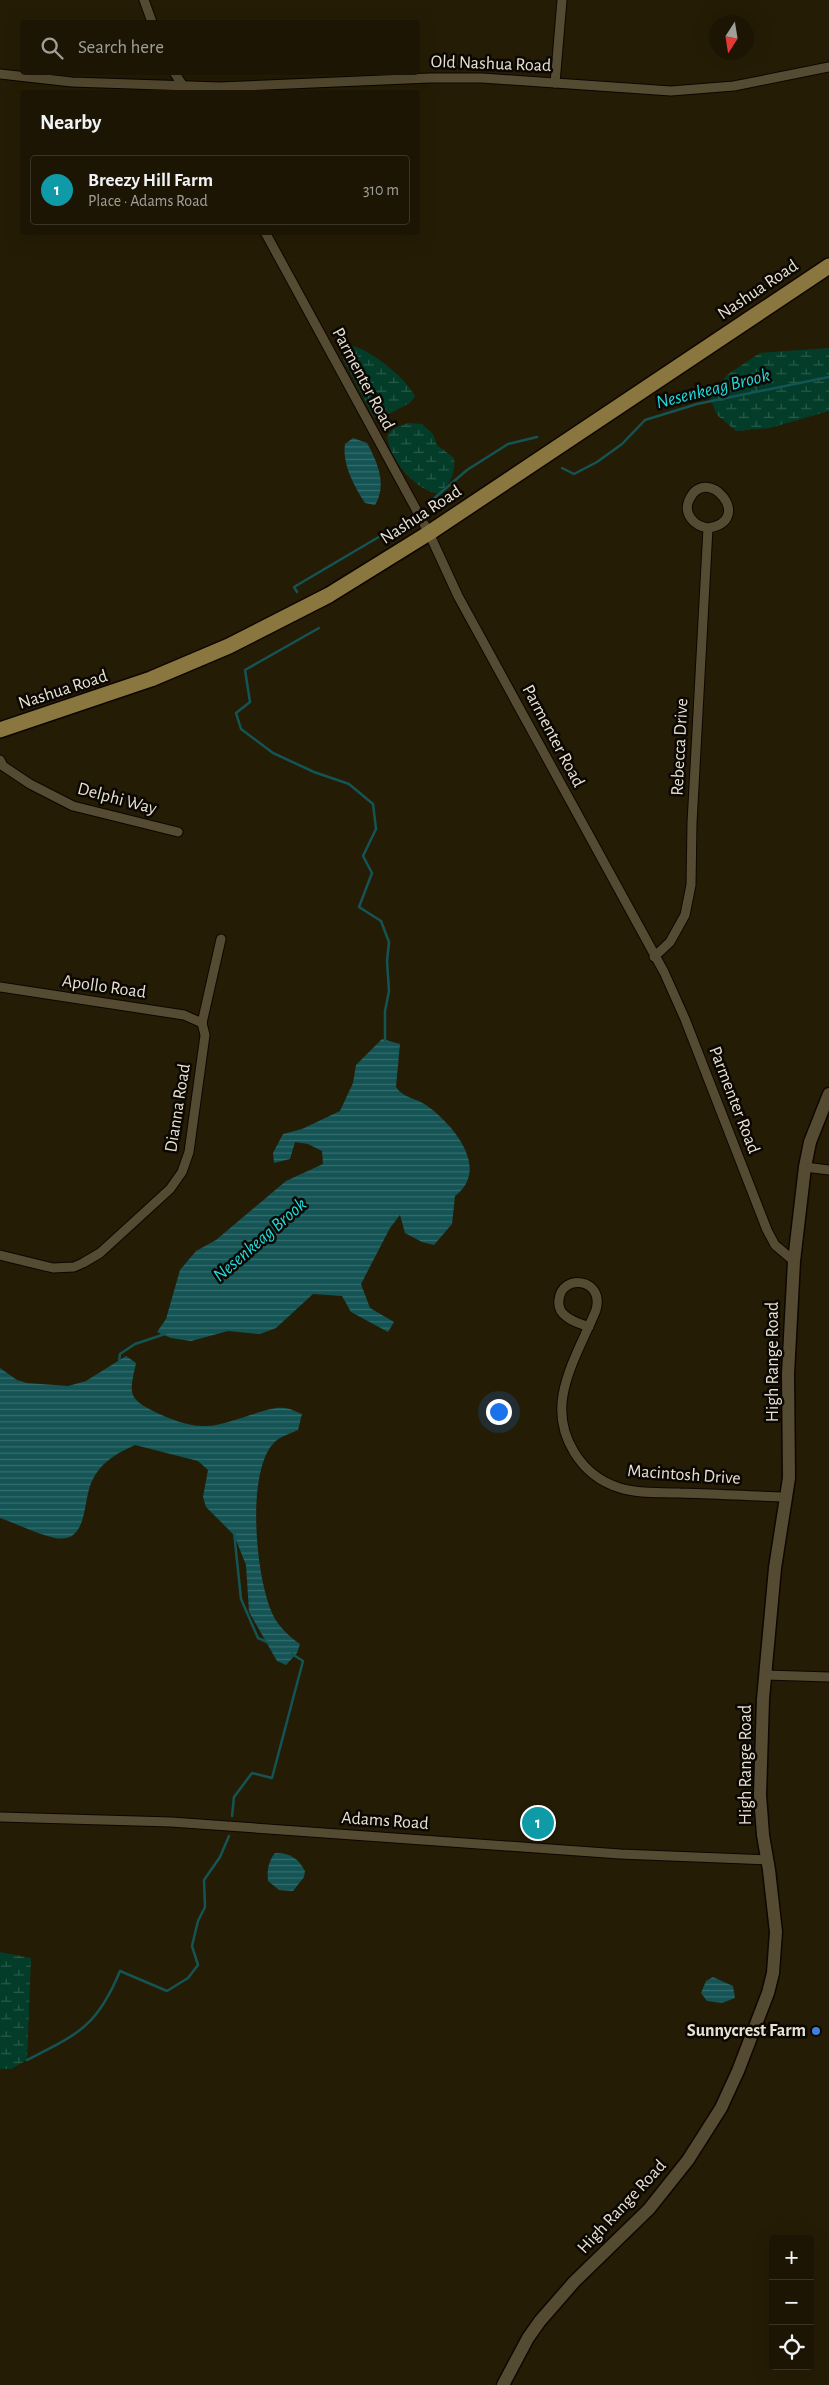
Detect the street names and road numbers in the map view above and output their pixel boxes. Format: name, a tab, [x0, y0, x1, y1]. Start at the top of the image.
street label: Old Nashua Road	[430, 53, 552, 75]
street label: Nashua Road	[715, 257, 801, 323]
street label: Parmenter Road	[328, 325, 398, 433]
street label: Nashua Road	[377, 482, 465, 548]
street label: Nashua Road	[16, 667, 110, 713]
street label: Parmenter Road	[518, 682, 588, 790]
street label: Rebecca Drive	[668, 698, 692, 796]
street label: Delphi Way	[76, 780, 159, 818]
street label: Apollo Road	[61, 972, 147, 1002]
street label: Parmenter Road	[705, 1044, 763, 1156]
street label: Dianna Road	[162, 1062, 194, 1154]
street label: High Range Road	[764, 1302, 782, 1422]
street label: Macintosh Drive	[627, 1462, 741, 1488]
street label: High Range Road	[737, 1705, 755, 1825]
street label: Adams Road	[341, 1809, 429, 1833]
street label: High Range Road	[574, 2157, 670, 2257]

